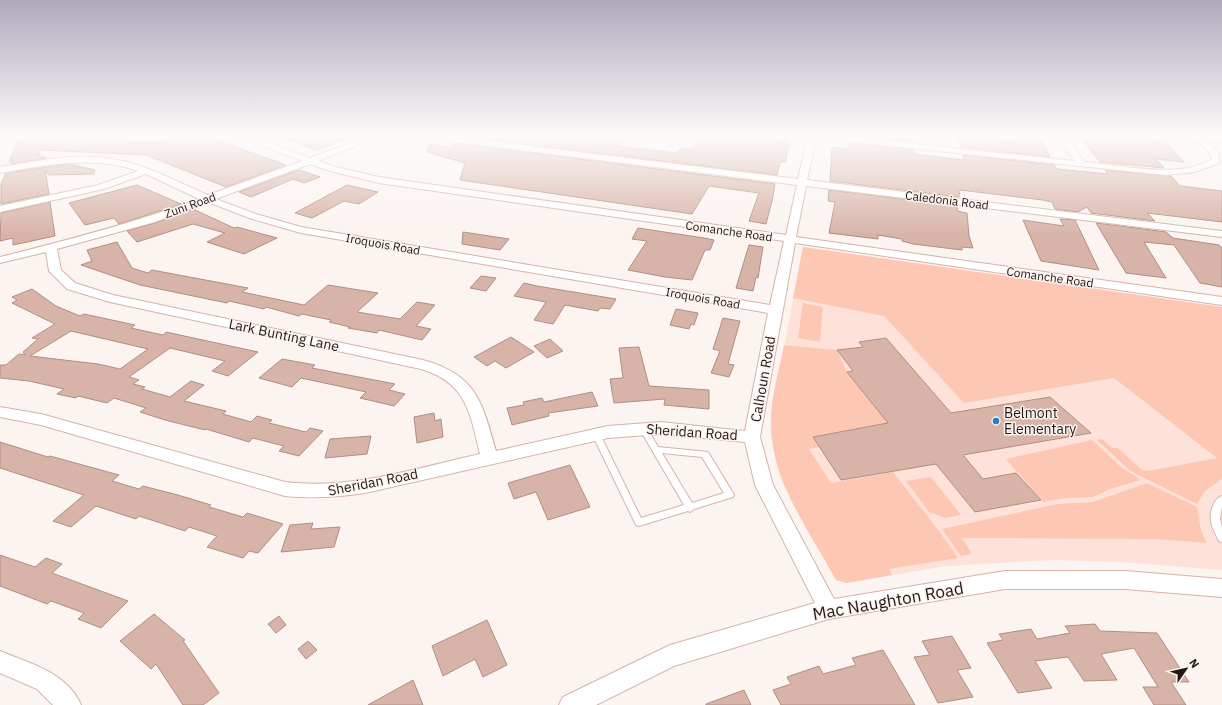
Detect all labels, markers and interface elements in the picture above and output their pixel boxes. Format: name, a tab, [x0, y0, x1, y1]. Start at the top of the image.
street label: Caledonia Road	[904, 187, 990, 213]
street label: Zuni Road	[162, 189, 218, 221]
street label: Comanche Road	[685, 217, 773, 245]
street label: Iroquois Road	[344, 230, 422, 258]
street label: Comanche Road	[1006, 263, 1094, 291]
street label: Iroquois Road	[664, 284, 742, 312]
street label: Lark Bunting Lane	[227, 314, 341, 356]
street label: Calhoun Road	[747, 335, 779, 423]
place label: Belmont Elementary	[1004, 404, 1076, 438]
marker: Belmont Elementary	[991, 416, 1001, 426]
street label: Sheridan Road	[646, 420, 738, 444]
street label: Sheridan Road	[326, 464, 420, 500]
street label: Mac Naughton Road	[811, 577, 965, 625]
north arrow	[1166, 649, 1206, 689]
text: N	[1186, 656, 1202, 671]

